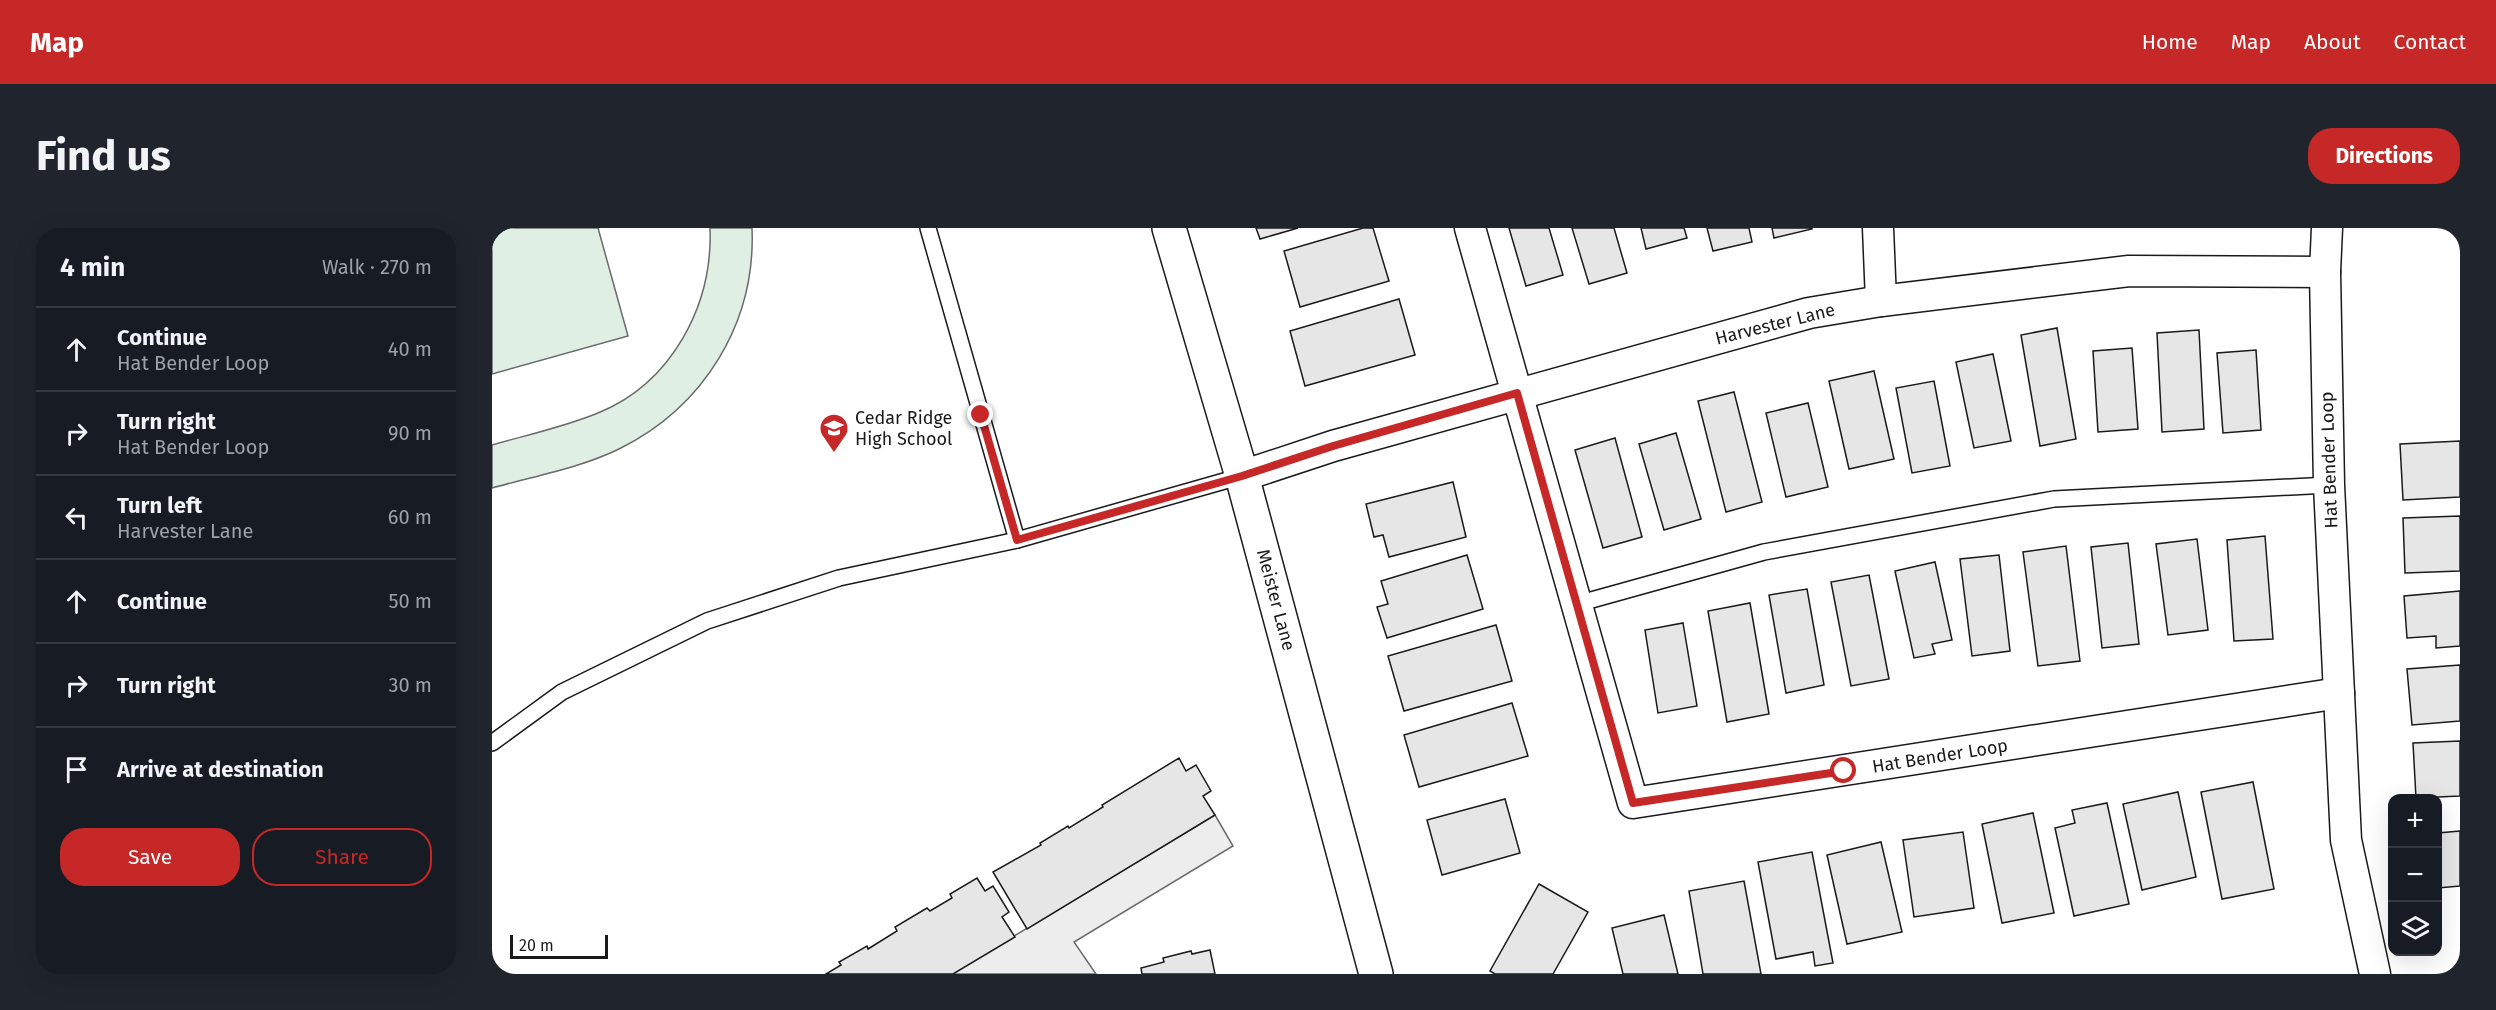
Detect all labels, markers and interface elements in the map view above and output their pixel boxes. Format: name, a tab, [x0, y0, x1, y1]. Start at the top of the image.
text: Map	[30, 26, 84, 59]
text: Home	[2142, 29, 2198, 55]
text: Map	[2231, 29, 2271, 55]
text: About	[2304, 29, 2361, 55]
text: Contact	[2394, 29, 2466, 55]
button: Directions	[2308, 128, 2460, 184]
text: Find us	[36, 131, 171, 181]
text: 4 min	[60, 252, 125, 283]
text: Walk · 270 m	[322, 255, 432, 279]
street label: Harvester Lane	[1713, 298, 1837, 350]
text: Continue	[117, 324, 207, 351]
icon: ahead	[60, 333, 93, 366]
text: 40 m	[388, 337, 432, 361]
text: Hat Bender Loop	[117, 351, 269, 375]
street label: Hat Bender Loop	[2316, 391, 2342, 529]
route end	[967, 401, 993, 427]
place label: Cedar Ridge High School	[855, 407, 952, 450]
text: Turn right	[117, 408, 216, 435]
school or university icon: Cedar Ridge High School	[818, 412, 850, 454]
icon: right	[60, 417, 93, 450]
text: 90 m	[388, 421, 432, 445]
text: Hat Bender Loop	[117, 435, 269, 459]
text: Turn left	[117, 492, 202, 519]
icon: left	[60, 501, 93, 534]
text: 60 m	[388, 505, 432, 529]
text: Harvester Lane	[117, 519, 253, 543]
street label: Meister Lane	[1252, 547, 1300, 653]
icon: ahead	[60, 585, 93, 618]
text: Continue	[117, 588, 207, 615]
text: 50 m	[388, 589, 432, 613]
icon: right	[60, 669, 93, 702]
text: Turn right	[117, 672, 216, 699]
text: 30 m	[388, 673, 432, 697]
street label: Hat Bender Loop	[1871, 734, 2009, 778]
icon: arrive	[60, 753, 93, 786]
text: Arrive at destination	[117, 756, 324, 783]
route start	[1830, 757, 1856, 783]
map controls	[2388, 794, 2442, 956]
button: +	[2388, 794, 2442, 848]
button: Save	[60, 828, 240, 886]
button: Share	[252, 828, 432, 886]
button: −	[2388, 848, 2442, 902]
button: layers	[2388, 902, 2442, 956]
scale bar	[510, 932, 608, 960]
text: 20 m	[519, 936, 554, 955]

